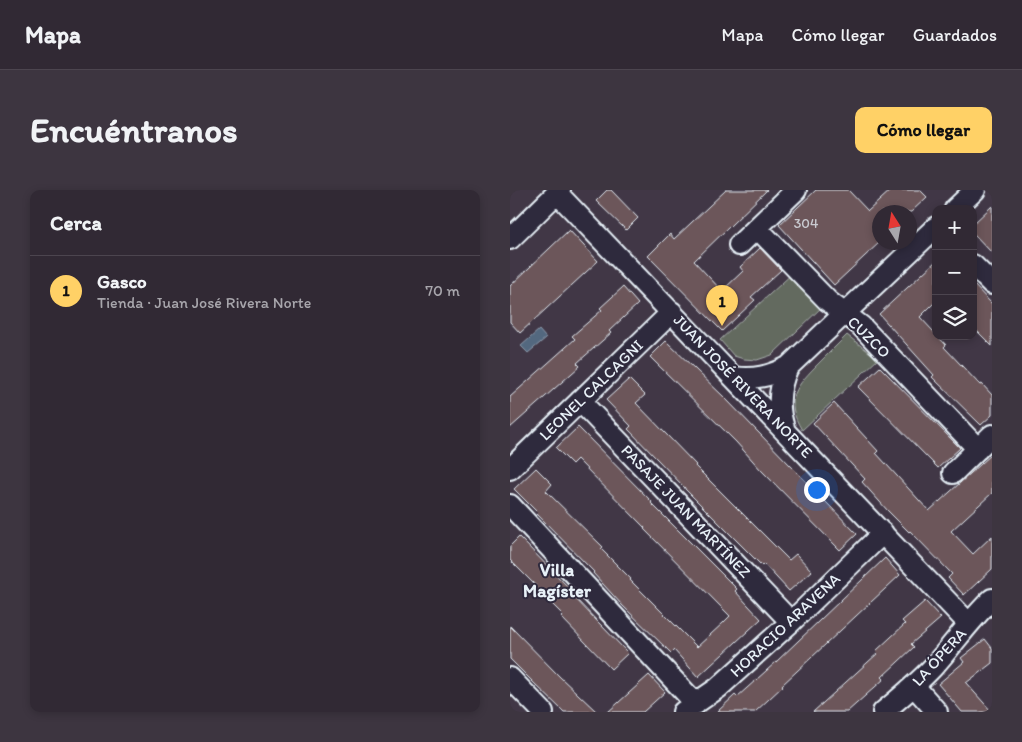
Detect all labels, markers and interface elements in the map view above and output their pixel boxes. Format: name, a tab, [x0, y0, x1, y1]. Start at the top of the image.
text: Mapa	[25, 20, 81, 49]
text: Mapa	[722, 24, 763, 46]
text: Cómo llegar	[791, 24, 885, 46]
text: Guardados	[913, 24, 997, 46]
button: Cómo llegar	[855, 107, 992, 153]
text: Encuéntranos	[30, 109, 238, 151]
north arrow	[872, 205, 917, 250]
map controls	[932, 205, 977, 340]
button: +	[932, 205, 977, 250]
text: Cerca	[50, 210, 102, 235]
house number: 304	[794, 215, 819, 232]
button: −	[932, 250, 977, 295]
text: Gasco	[97, 270, 147, 293]
text: 1	[62, 281, 70, 300]
text: 70 m	[425, 281, 460, 300]
pin: 1	[706, 285, 738, 326]
text: Tienda · Juan José Rivera Norte	[97, 293, 311, 312]
button: layers	[932, 295, 977, 340]
street label: JUAN JOSÉ RIVERA NORTE	[670, 310, 817, 462]
street label: CUZCO	[844, 312, 894, 362]
street label: LEONEL CALCAGNI	[535, 336, 647, 444]
street label: PASAJE JUAN MARTÍNEZ	[617, 441, 755, 581]
your location	[804, 477, 830, 503]
district label: Villa Magíster	[523, 559, 592, 602]
street label: HORACIO ARAVENA	[726, 569, 844, 681]
street label: LA ÓPERA	[908, 624, 970, 690]

